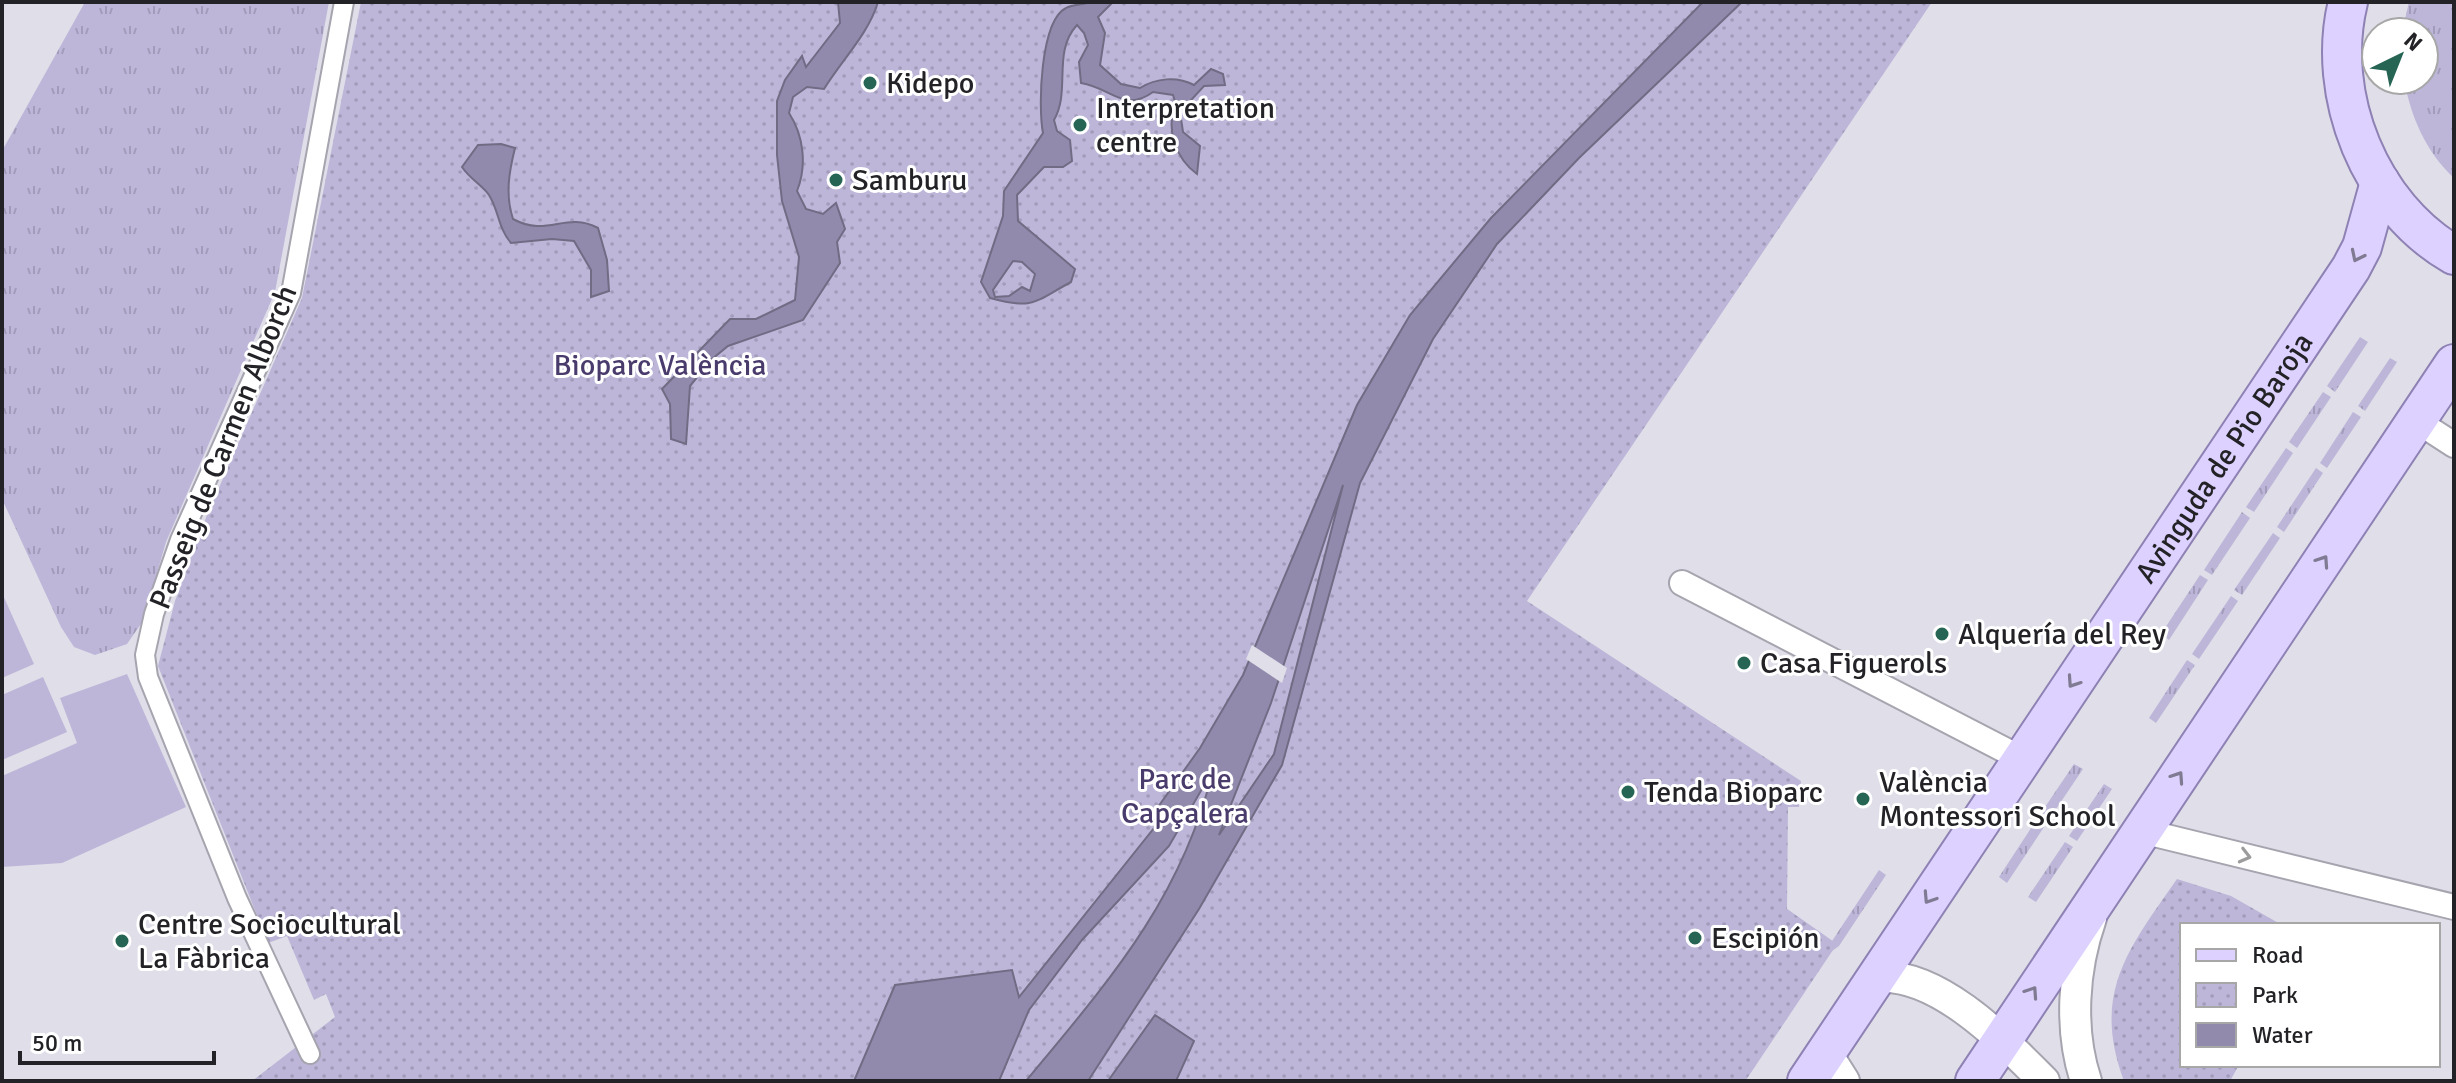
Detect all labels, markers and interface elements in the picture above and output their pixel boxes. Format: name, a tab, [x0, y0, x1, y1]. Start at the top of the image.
north arrow	[2360, 16, 2440, 96]
text: N	[2398, 27, 2428, 57]
place label: Kidepo	[886, 65, 974, 102]
marker: Kidepo	[861, 74, 879, 92]
place label: Interpretation centre	[1096, 90, 1275, 161]
marker: Interpretation centre	[1071, 116, 1089, 134]
place label: Samburu	[852, 162, 967, 199]
marker: Samburu	[827, 171, 845, 189]
one-way arrow	[2351, 247, 2366, 262]
street label: Passeig de Carmen Alborch	[141, 280, 305, 615]
street label: Avinguda de Pio Baroja	[2127, 326, 2322, 590]
park label: Bioparc València	[553, 347, 767, 384]
one-way arrow	[2313, 555, 2328, 569]
place label: Alquería del Rey	[1958, 616, 2166, 653]
marker: Alquería del Rey	[1933, 625, 1951, 643]
place label: Casa Figuerols	[1760, 645, 1947, 682]
marker: Casa Figuerols	[1735, 654, 1753, 672]
one-way arrow	[2068, 673, 2083, 688]
park label: Parc de Capçalera	[1121, 761, 1249, 832]
place label: València Montessori School	[1879, 764, 2116, 835]
one-way arrow	[2168, 771, 2183, 785]
place label: Tenda Bioparc	[1644, 774, 1823, 811]
marker: Tenda Bioparc	[1619, 783, 1637, 801]
marker: València Montessori School	[1854, 790, 1872, 808]
one-way arrow	[2237, 847, 2251, 864]
one-way arrow	[1924, 890, 1939, 904]
place label: Centre Sociocultural La Fàbrica	[138, 906, 401, 977]
place label: Escipión	[1711, 920, 1820, 957]
legend	[2180, 923, 2440, 1067]
marker: Escipión	[1686, 929, 1704, 947]
marker: Centre Sociocultural La Fàbrica	[113, 932, 131, 950]
text: Road	[2252, 940, 2303, 970]
text: Park	[2252, 980, 2298, 1010]
one-way arrow	[2023, 986, 2038, 1001]
scale bar	[20, 1015, 214, 1065]
text: Water	[2252, 1020, 2313, 1050]
text: 50 m	[32, 1028, 82, 1058]

